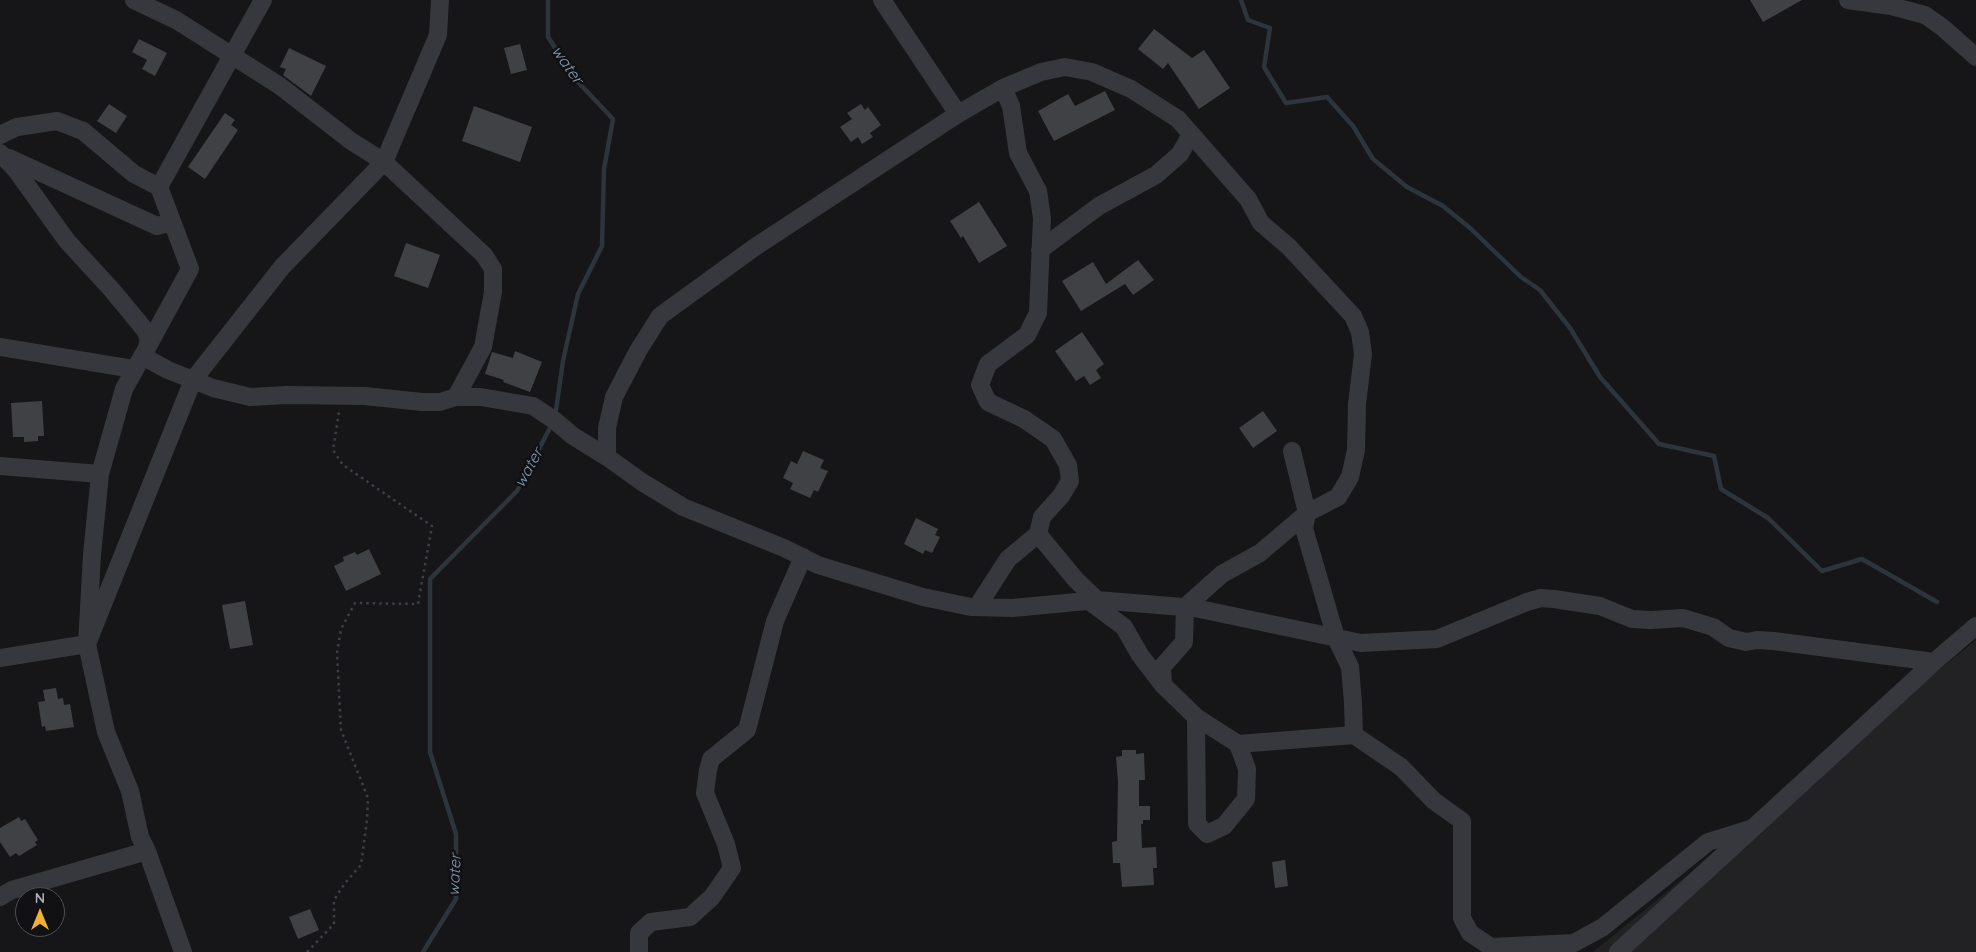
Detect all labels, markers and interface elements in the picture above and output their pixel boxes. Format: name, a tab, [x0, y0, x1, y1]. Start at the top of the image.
water label: water	[547, 42, 587, 88]
water label: water	[510, 445, 548, 491]
water label: water	[444, 853, 466, 897]
north arrow	[15, 887, 65, 937]
text: N	[35, 889, 45, 907]

